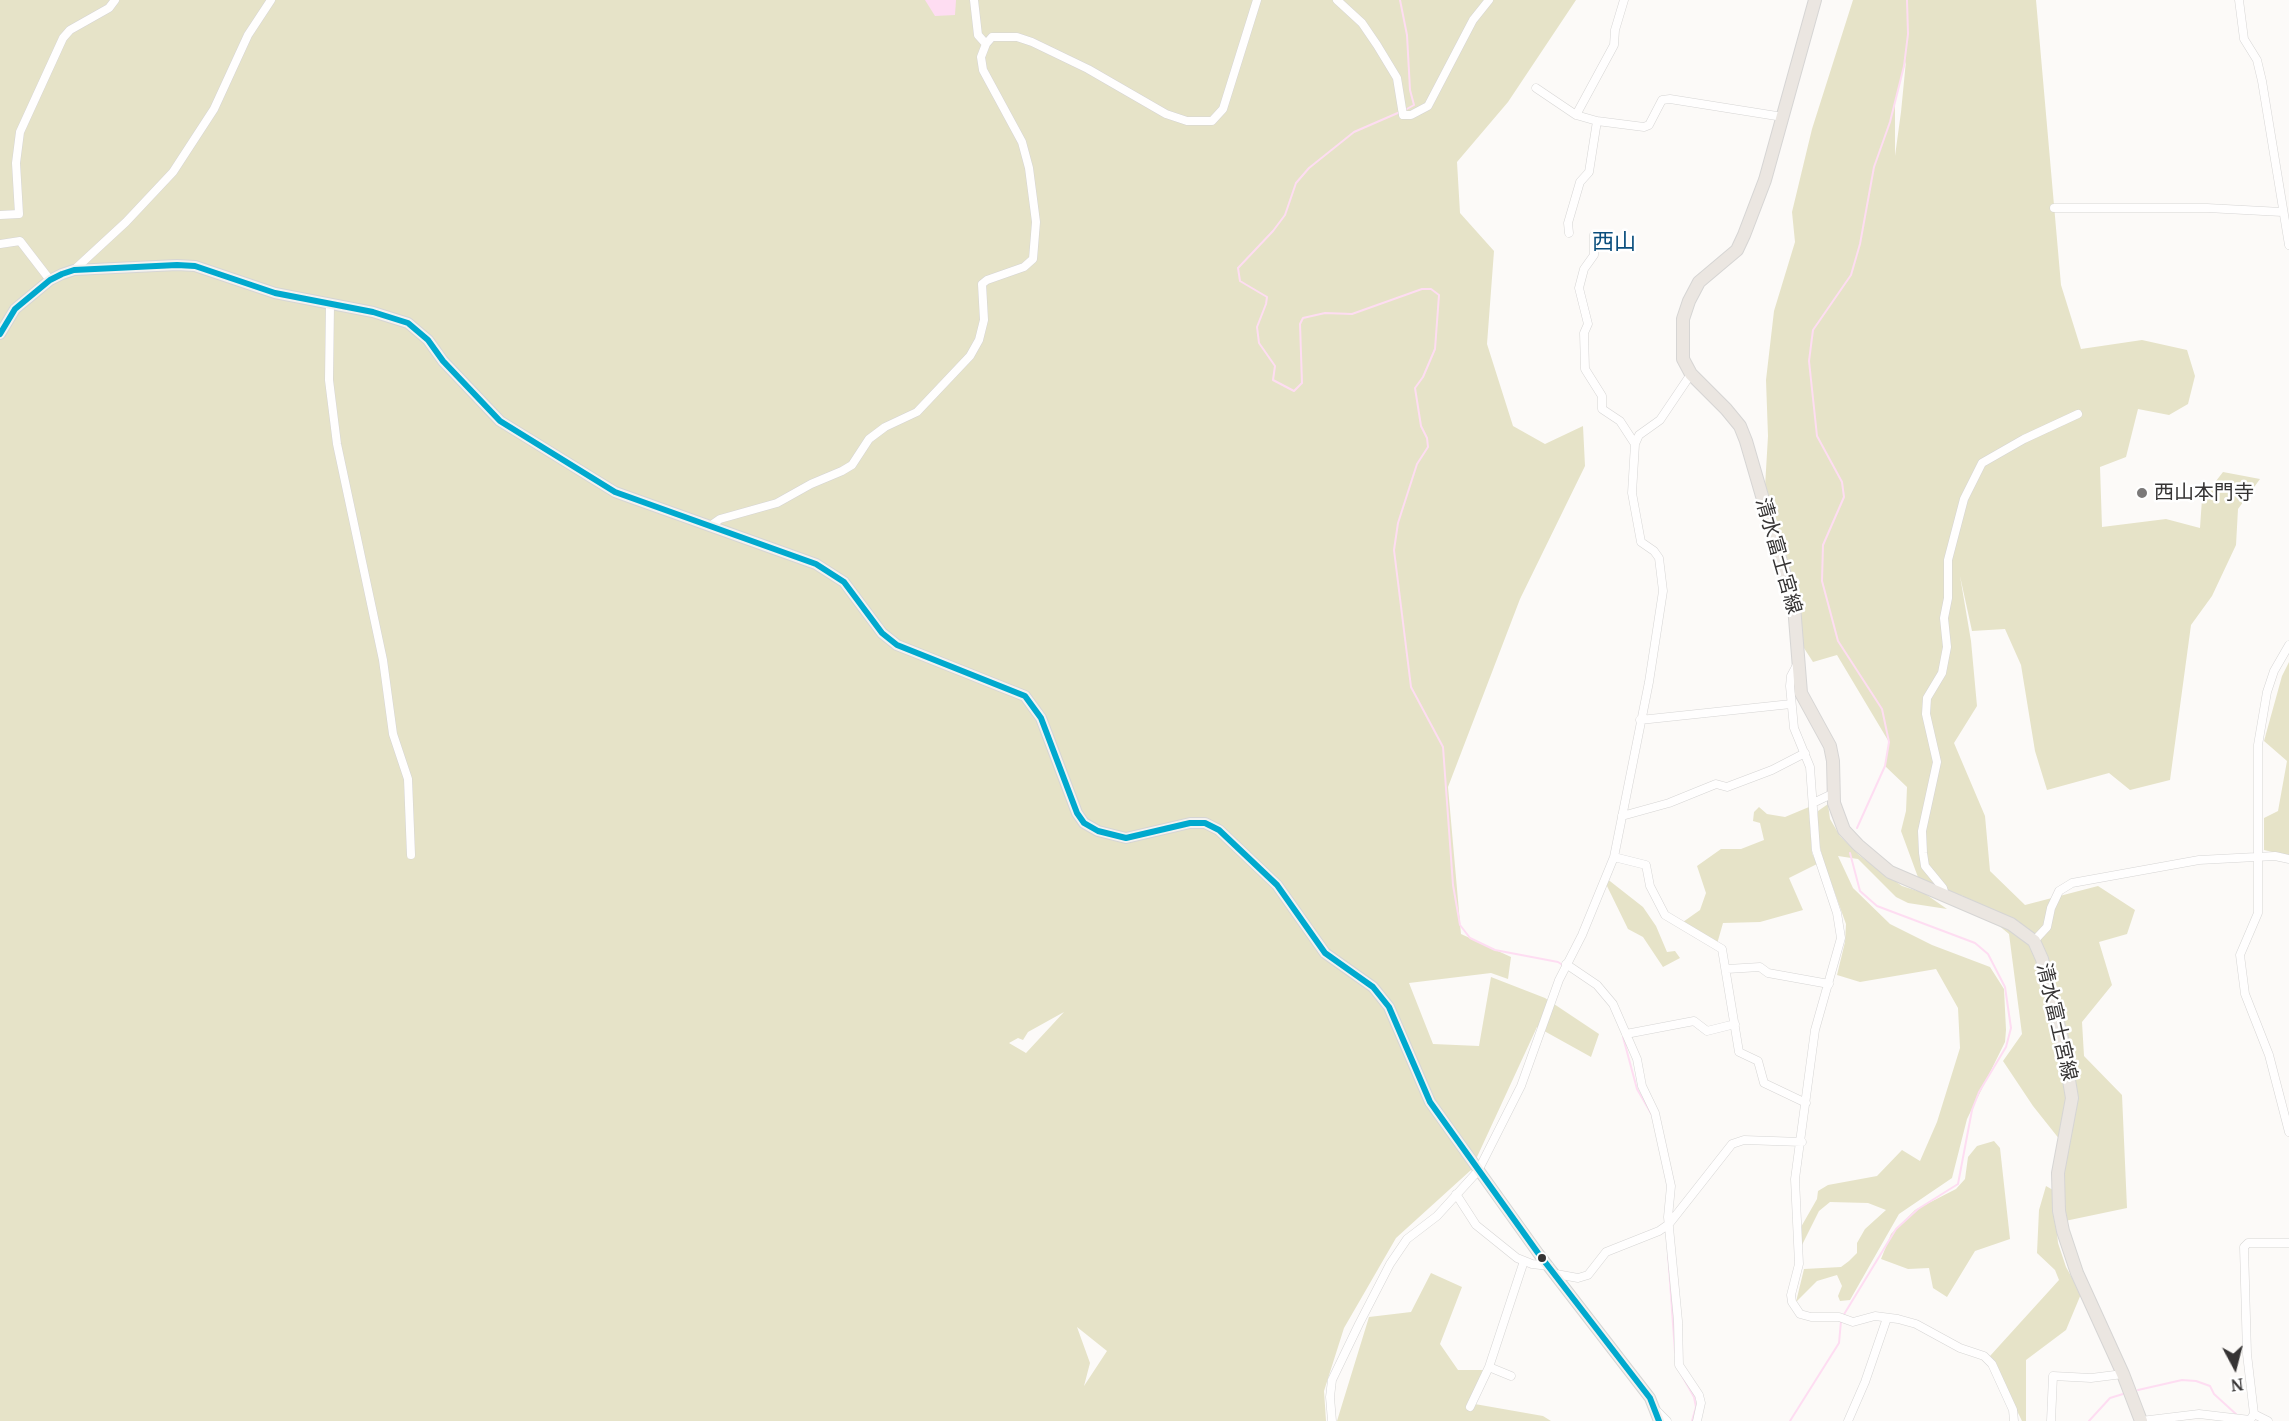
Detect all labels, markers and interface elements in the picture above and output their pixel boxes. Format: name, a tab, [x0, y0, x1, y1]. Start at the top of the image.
district label: 西山	[1592, 230, 1636, 256]
place label: 西山本門寺	[2154, 481, 2254, 505]
marker: 西山本門寺	[2135, 486, 2149, 500]
street label: 清水富士宮線	[1750, 495, 1806, 617]
street label: 清水富士宮線	[2031, 961, 2081, 1083]
unlabelled marker	[1536, 1252, 1548, 1264]
north arrow	[2205, 1337, 2265, 1397]
text: N	[2230, 1373, 2245, 1397]

